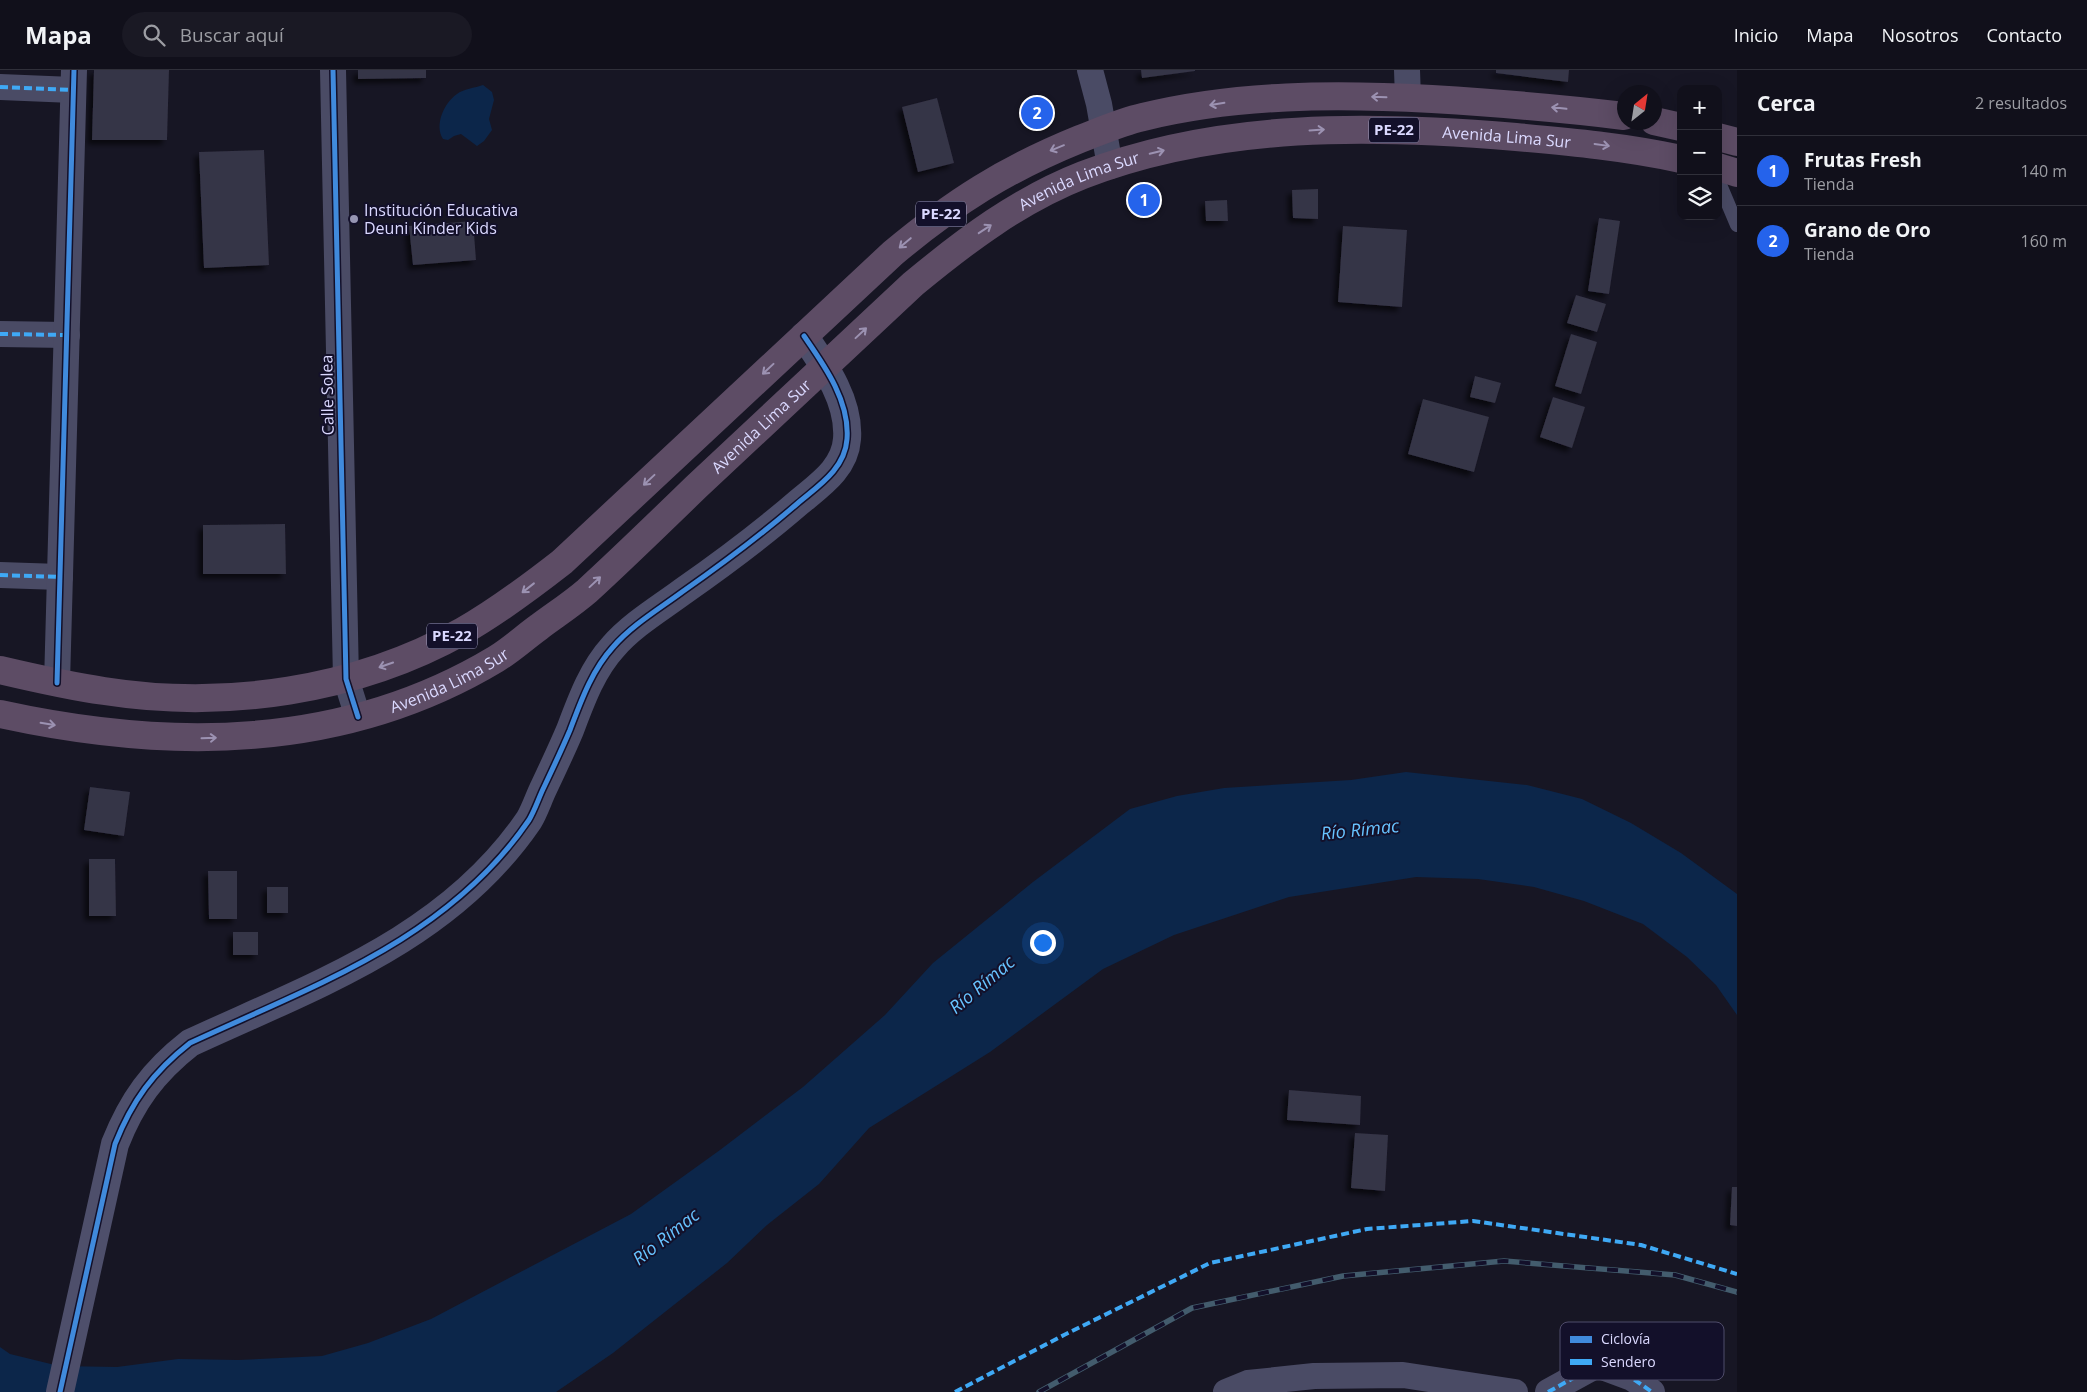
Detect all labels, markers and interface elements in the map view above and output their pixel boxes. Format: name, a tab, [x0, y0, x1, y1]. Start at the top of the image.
search box	[122, 12, 472, 57]
text: Mapa	[25, 18, 92, 51]
icon: search	[140, 21, 168, 49]
text: Buscar aquí	[180, 22, 284, 48]
text: Inicio	[1734, 23, 1778, 47]
text: Mapa	[1806, 23, 1854, 47]
text: Nosotros	[1882, 23, 1959, 47]
text: Contacto	[1987, 23, 2062, 47]
north arrow	[1617, 85, 1662, 130]
map controls	[1677, 85, 1722, 220]
button: +	[1677, 85, 1722, 130]
text: Cerca	[1757, 89, 1816, 117]
one-way arrow	[1371, 92, 1388, 102]
text: 2 resultados	[1975, 92, 2067, 114]
pin: 2	[1021, 94, 1053, 132]
one-way arrow	[1209, 99, 1225, 109]
one-way arrow	[1551, 103, 1567, 113]
road number: PE-22	[1369, 118, 1419, 142]
street label: Avenida Lima Sur	[1442, 121, 1573, 153]
one-way arrow	[1309, 126, 1325, 135]
button: −	[1677, 130, 1722, 175]
one-way arrow	[1593, 140, 1609, 150]
one-way arrow	[1050, 144, 1065, 154]
street label: Avenida Lima Sur	[1014, 146, 1142, 216]
one-way arrow	[1148, 147, 1164, 156]
text: Frutas Fresh	[1804, 147, 1922, 173]
text: 1	[1768, 160, 1778, 182]
text: 140 m	[2021, 160, 2067, 182]
text: Tienda	[1804, 173, 1854, 195]
button: layers	[1677, 175, 1722, 220]
pin: 1	[1128, 181, 1160, 219]
place label: Institución Educativa Deuni Kinder Kids	[364, 199, 518, 239]
road number: PE-22	[916, 202, 966, 226]
marker: Institución Educativa Deuni Kinder Kids	[348, 213, 360, 225]
text: Grano de Oro	[1804, 217, 1931, 243]
one-way arrow	[977, 223, 991, 233]
text: 2	[1768, 230, 1778, 252]
text: 160 m	[2021, 230, 2067, 252]
one-way arrow	[899, 237, 912, 248]
text: Tienda	[1804, 243, 1854, 265]
one-way arrow	[855, 327, 867, 339]
street label: Calle Solea	[315, 355, 339, 435]
one-way arrow	[762, 363, 774, 375]
street label: Avenida Lima Sur	[706, 374, 816, 478]
one-way arrow	[643, 474, 656, 486]
one-way arrow	[589, 576, 602, 588]
one-way arrow	[522, 583, 535, 594]
road number: PE-22	[427, 624, 477, 648]
street label: Avenida Lima Sur	[387, 643, 513, 718]
one-way arrow	[378, 661, 394, 671]
one-way arrow	[39, 719, 55, 729]
one-way arrow	[201, 733, 217, 742]
water label: Río Rímac	[1320, 813, 1401, 845]
your location	[1030, 930, 1056, 956]
water label: Río Rímac	[944, 949, 1020, 1019]
water label: Río Rímac	[627, 1202, 704, 1270]
legend	[1560, 1322, 1724, 1380]
text: Ciclovía	[1601, 1329, 1650, 1348]
text: Sendero	[1601, 1352, 1656, 1371]

